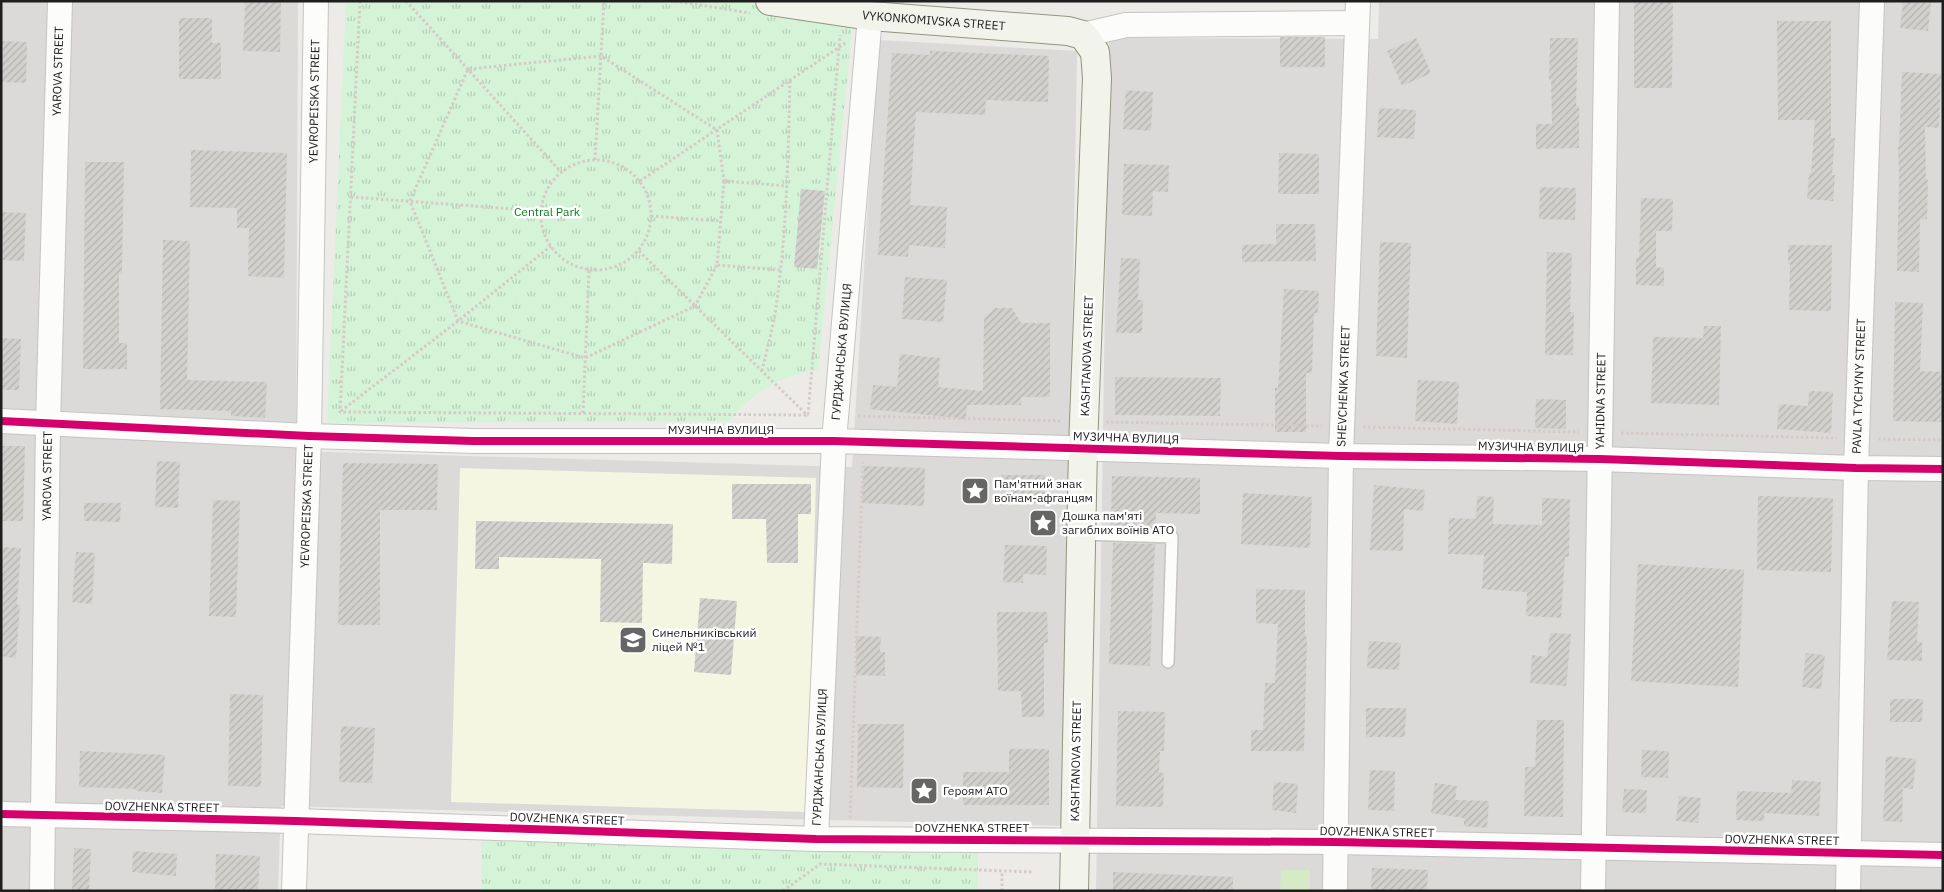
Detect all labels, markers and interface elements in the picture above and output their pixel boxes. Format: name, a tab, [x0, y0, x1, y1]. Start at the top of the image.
street label: VYKONKOMIVSKA STREET	[861, 7, 1006, 33]
street label: YAROVA STREET	[49, 26, 66, 116]
street label: YEVROPEISKA STREET	[305, 39, 322, 163]
park label: Central Park	[514, 204, 581, 219]
street label: ГУРДЖАНСЬКА ВУЛИЦЯ	[828, 283, 854, 421]
street label: KASHTANOVA STREET	[1077, 295, 1096, 417]
street label: PAVLA TYCHYNY STREET	[1848, 318, 1868, 454]
street label: SHEVCHENKA STREET	[1333, 325, 1353, 447]
street label: YAHIDNA STREET	[1592, 352, 1608, 450]
street label: МУЗИЧНА ВУЛИЦЯ	[668, 422, 774, 437]
street label: МУЗИЧНА ВУЛИЦЯ	[1073, 428, 1179, 447]
street label: YAROVA STREET	[39, 431, 55, 521]
street label: МУЗИЧНА ВУЛИЦЯ	[1478, 438, 1584, 455]
street label: YEVROPEISKA STREET	[297, 444, 316, 568]
place icon: Пам'ятний знак воїнам-афганцям	[960, 476, 990, 506]
place label: Пам'ятний знак воїнам-афганцям	[994, 476, 1093, 505]
place icon: Дошка пам'яті загиблих воїнів АТО	[1028, 508, 1058, 538]
place label: Дошка пам'яті загиблих воїнів АТО	[1062, 508, 1174, 537]
school or university icon: Синельниківський ліцей №1	[618, 625, 648, 655]
place label: Синельниківський ліцей №1	[652, 625, 757, 654]
street label: ГУРДЖАНСЬКА ВУЛИЦЯ	[809, 688, 830, 826]
street label: KASHTANOVA STREET	[1067, 700, 1084, 822]
place icon: Героям АТО	[909, 776, 939, 806]
place label: Героям АТО	[943, 783, 1008, 798]
street label: DOVZHENKA STREET	[104, 798, 220, 815]
street label: DOVZHENKA STREET	[509, 809, 625, 828]
street label: DOVZHENKA STREET	[915, 820, 1030, 835]
street label: DOVZHENKA STREET	[1319, 823, 1435, 840]
street label: DOVZHENKA STREET	[1724, 831, 1840, 848]

